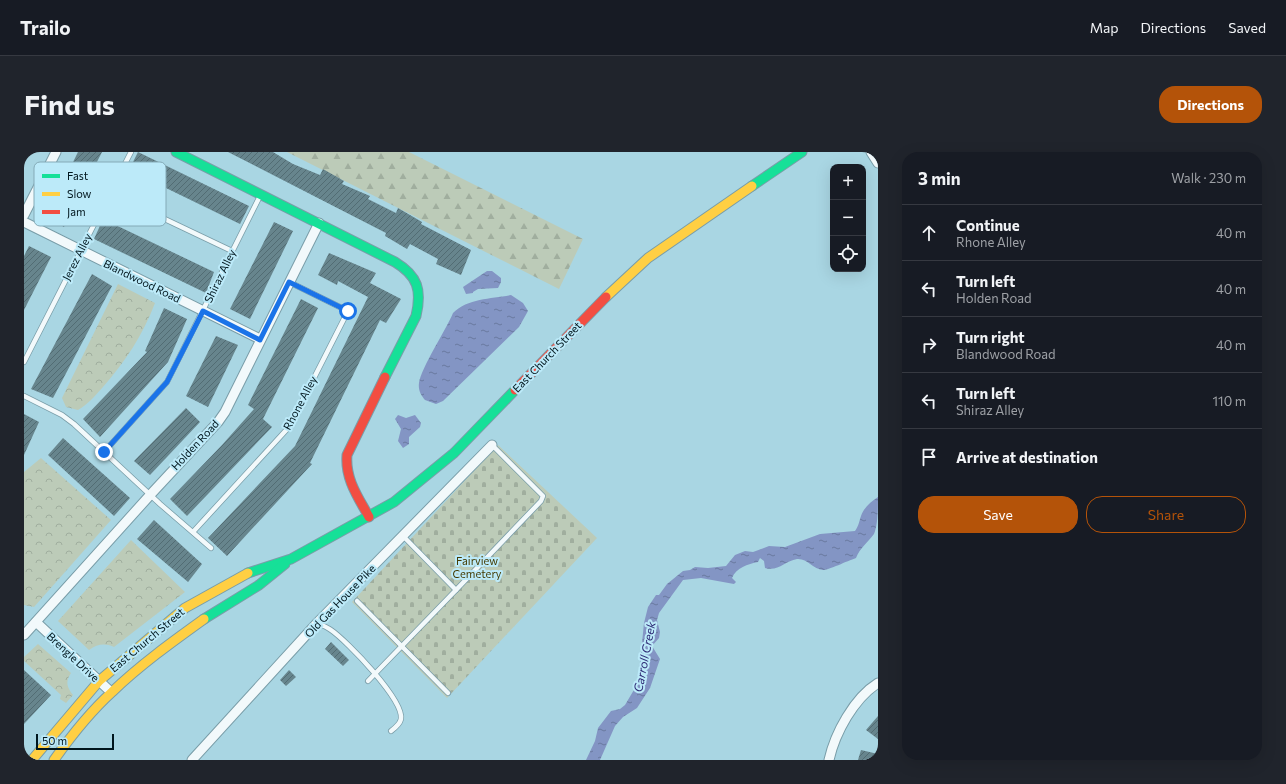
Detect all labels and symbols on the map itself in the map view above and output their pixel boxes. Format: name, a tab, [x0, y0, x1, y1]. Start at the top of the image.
legend	[34, 162, 166, 226]
text: Fast	[67, 169, 89, 182]
text: Slow	[67, 187, 92, 200]
text: Jam	[67, 205, 86, 219]
street label: Jerez Alley	[59, 231, 95, 283]
street label: Shiraz Alley	[201, 247, 238, 305]
street label: Blandwood Road	[102, 256, 183, 305]
route start	[339, 302, 357, 320]
street label: East Church Street	[510, 318, 584, 395]
street label: Rhone Alley	[280, 373, 319, 432]
street label: Holden Road	[168, 417, 221, 472]
route end	[95, 443, 113, 461]
park label: Fairview Cemetery	[453, 554, 502, 580]
street label: Old Gas House Pike	[302, 561, 378, 640]
street label: East Church Street	[107, 604, 187, 674]
water label: Carroll Creek	[630, 620, 658, 693]
street label: Brengle Drive	[45, 629, 102, 684]
scale bar	[36, 732, 114, 751]

